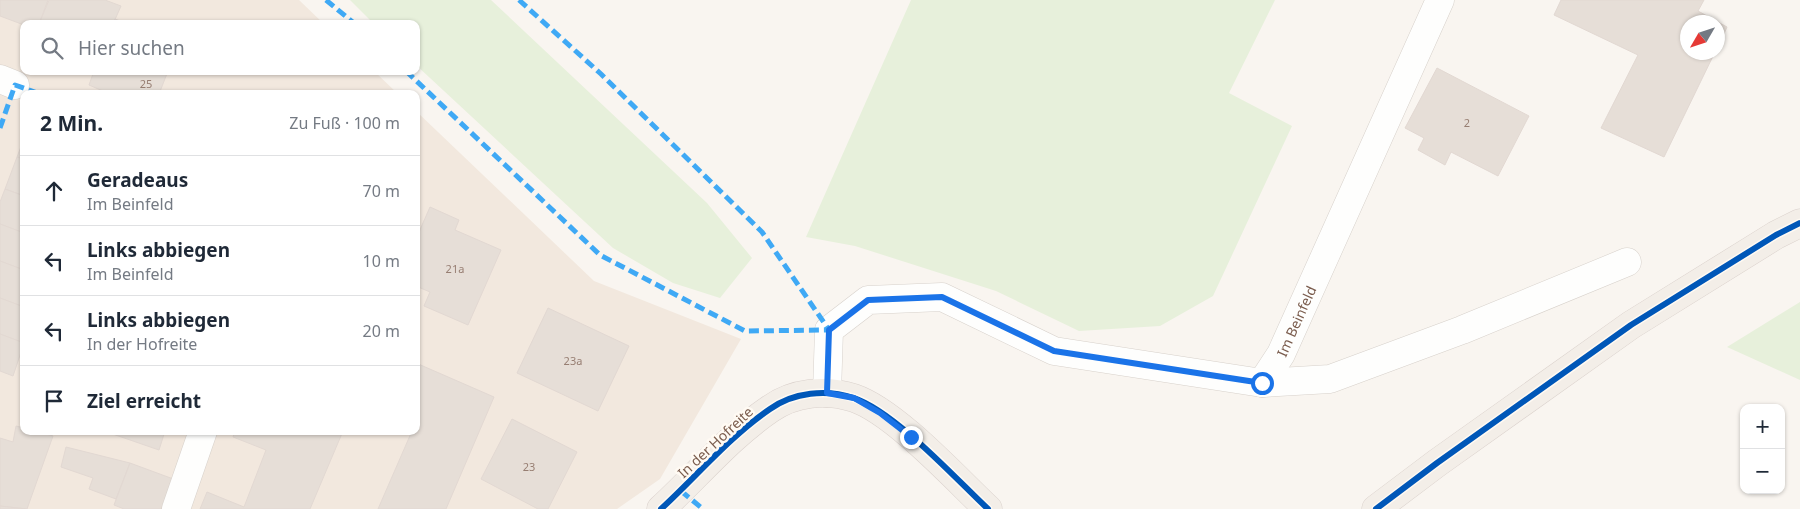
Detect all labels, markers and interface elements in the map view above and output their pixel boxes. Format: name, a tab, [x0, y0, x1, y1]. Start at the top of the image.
north arrow	[1680, 15, 1725, 60]
search box	[20, 20, 420, 75]
icon: search	[38, 34, 66, 62]
text: Hier suchen	[78, 35, 185, 61]
house number: 25	[140, 76, 152, 91]
text: 2 Min.	[40, 109, 103, 137]
text: Zu Fuß · 100 m	[289, 112, 400, 134]
house number: 2	[1464, 115, 1470, 130]
text: Geradeaus	[87, 167, 188, 193]
icon: ahead	[40, 177, 68, 205]
text: 70 m	[363, 180, 400, 202]
text: Im Beinfeld	[87, 193, 173, 215]
text: Links abbiegen	[87, 237, 230, 263]
icon: left	[40, 247, 68, 275]
text: 10 m	[363, 250, 400, 272]
house number: 21a	[446, 261, 464, 276]
text: Im Beinfeld	[87, 263, 173, 285]
street label: Im Beinfeld	[1272, 282, 1320, 359]
text: Links abbiegen	[87, 307, 230, 333]
icon: left	[40, 317, 68, 345]
text: 20 m	[363, 320, 400, 342]
text: In der Hofreite	[87, 333, 197, 355]
house number: 23a	[564, 353, 582, 368]
route start	[1251, 372, 1274, 395]
icon: arrive	[40, 387, 68, 415]
text: Ziel erreicht	[87, 388, 201, 414]
street label: In der Hofreite	[673, 402, 757, 482]
map controls	[1740, 404, 1785, 494]
button: +	[1740, 404, 1785, 449]
route end	[900, 426, 923, 449]
button: −	[1740, 449, 1785, 494]
house number: 23	[523, 459, 535, 474]

